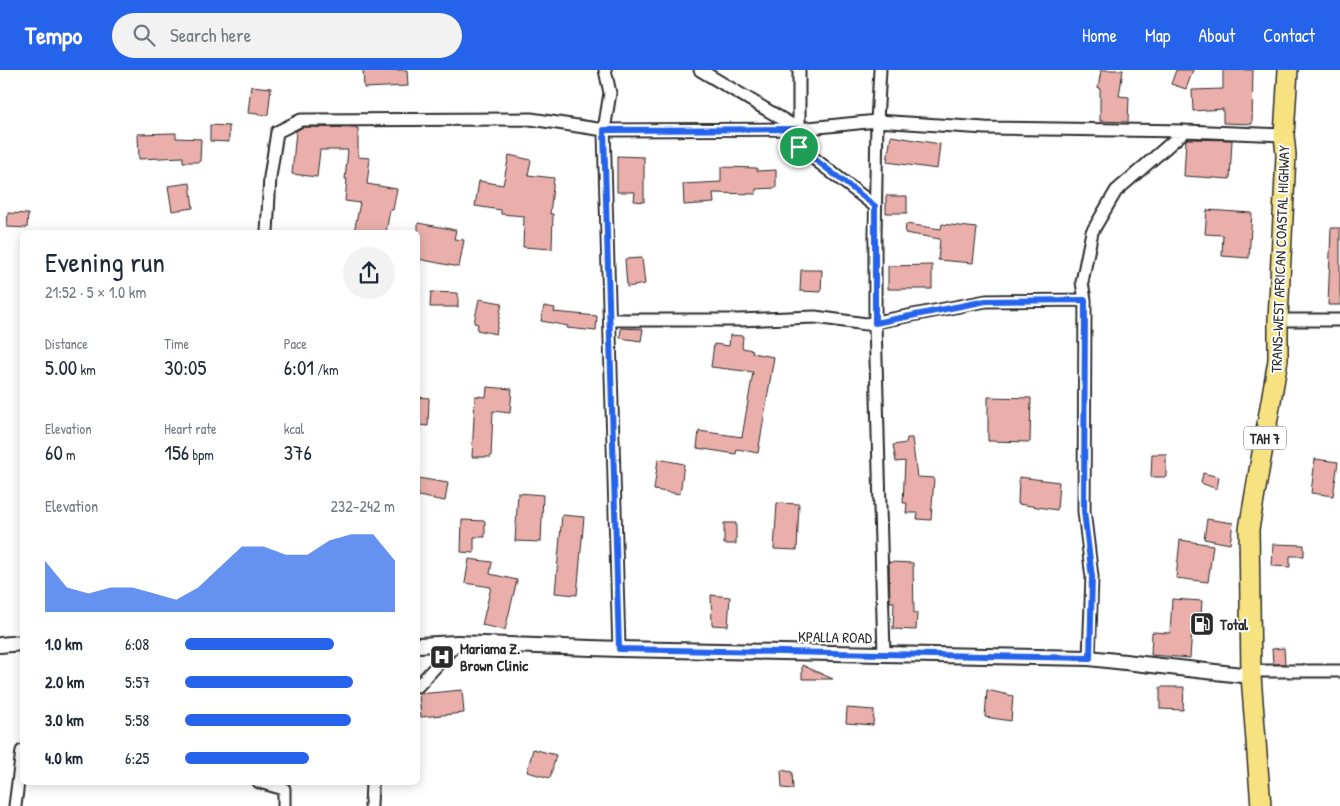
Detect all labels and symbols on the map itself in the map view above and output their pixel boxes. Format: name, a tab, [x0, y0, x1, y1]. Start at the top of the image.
pin	[778, 126, 820, 168]
street label: TRANS-WEST AFRICAN COASTAL HIGHWAY	[1266, 145, 1294, 373]
road number: TAH 7	[1244, 426, 1286, 449]
fuel station icon: Total	[1189, 611, 1215, 637]
place label: Total	[1219, 614, 1249, 635]
street label: KPALLA ROAD	[798, 626, 873, 648]
place label: Mariama Z. Brown Clinic	[460, 638, 529, 676]
hospital icon: Mariama Z. Brown Clinic	[429, 644, 455, 670]

